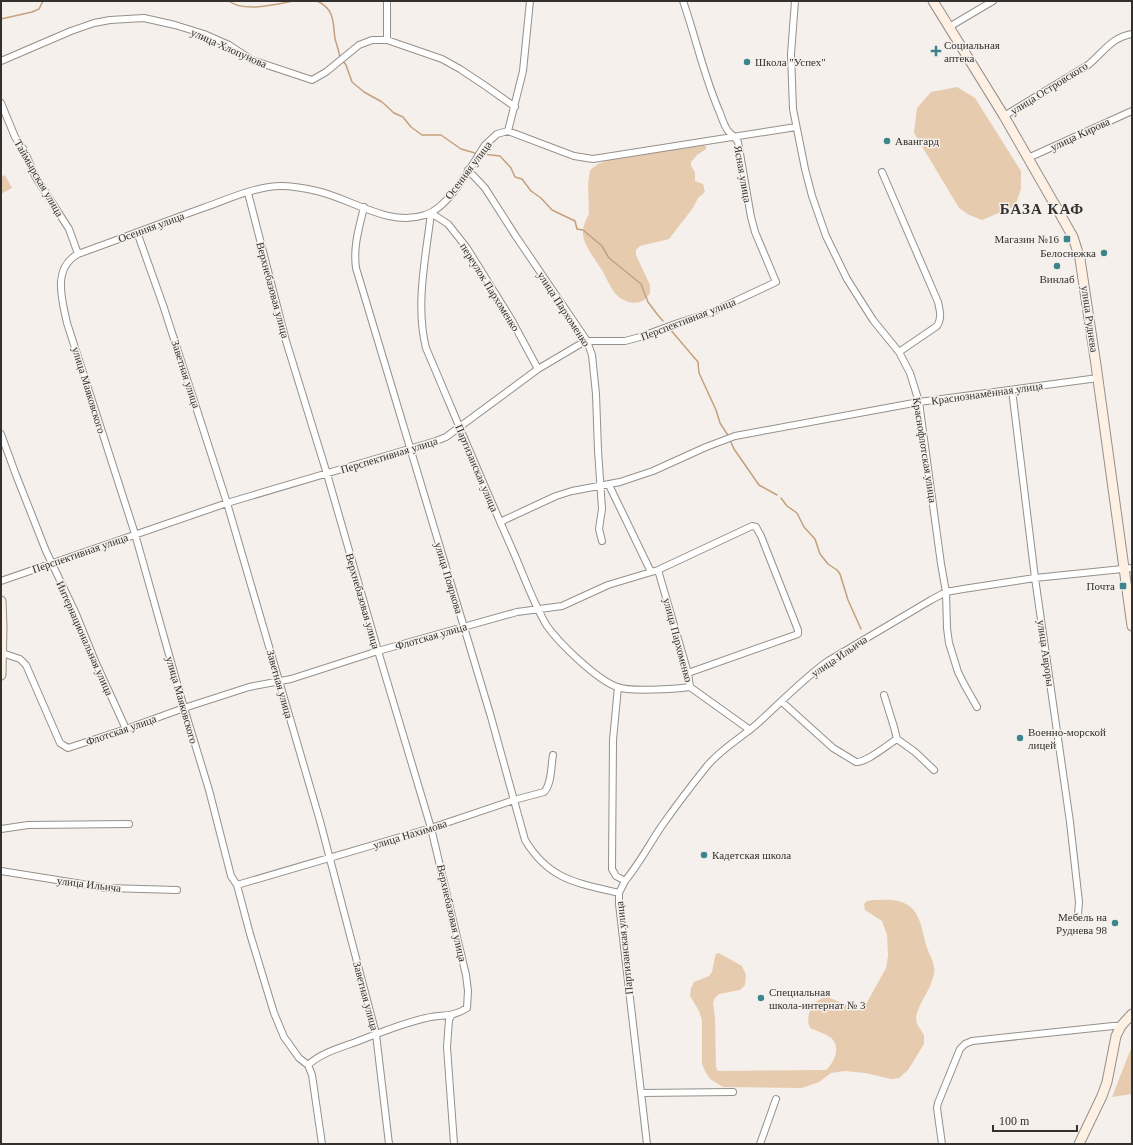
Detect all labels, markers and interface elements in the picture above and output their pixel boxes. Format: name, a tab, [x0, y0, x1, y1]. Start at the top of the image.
street label: улица Хлопунова	[189, 26, 269, 70]
place label: Социальная аптека	[944, 39, 1000, 64]
marker: Социальная аптека	[931, 46, 941, 56]
place label: Школа "Успех"	[755, 56, 826, 68]
marker: Школа "Успех"	[742, 57, 752, 67]
street label: улица Островского	[1008, 59, 1090, 117]
street label: улица Кирова	[1048, 115, 1112, 153]
place label: Авангард	[895, 135, 940, 147]
marker: Авангард	[882, 136, 892, 146]
street label: Таймырская улица	[12, 137, 66, 219]
street label: Осенняя улица	[442, 138, 494, 201]
street label: Ясная улица	[732, 144, 754, 204]
district label: БАЗА КАФ	[1000, 201, 1084, 217]
street label: Осенняя улица	[116, 209, 186, 245]
place label: Магазин №16	[995, 233, 1059, 245]
marker: Магазин №16	[1062, 234, 1072, 244]
street label: Верхнебазовая улица	[254, 241, 292, 340]
street label: переулок Пархоменко	[458, 241, 522, 334]
place label: Белоснежка	[1040, 247, 1096, 259]
marker: Белоснежка	[1099, 248, 1109, 258]
marker: Винлаб	[1052, 261, 1062, 271]
street label: улица Пархоменко	[535, 269, 593, 349]
place label: Винлаб	[1039, 273, 1075, 285]
street label: улица Руднева	[1079, 285, 1101, 353]
street label: Перспективная улица	[639, 295, 737, 343]
street label: Заветная улица	[169, 338, 203, 410]
street label: улица Маяковского	[70, 345, 108, 435]
street label: Краснознамённая улица	[930, 379, 1044, 407]
street label: Краснофлотская улица	[911, 396, 939, 504]
street label: Партизанская улица	[453, 422, 501, 514]
street label: Перспективная улица	[339, 434, 439, 475]
street label: Перспективная улица	[30, 531, 130, 575]
street label: улица Пояркова	[432, 541, 466, 615]
street label: Верхнебазовая улица	[344, 552, 382, 650]
street label: Интернациональная улица	[54, 579, 116, 697]
place label: Почта	[1086, 580, 1115, 592]
marker: Почта	[1118, 581, 1128, 591]
street label: улица Пархоменко	[661, 597, 695, 684]
street label: улица Авроры	[1035, 619, 1057, 688]
street label: Флотская улица	[394, 620, 468, 652]
street label: улица Ильича	[809, 633, 869, 679]
street label: Заветная улица	[264, 648, 296, 720]
street label: улица Маяковского	[164, 655, 200, 745]
street label: Флотская улица	[84, 712, 158, 748]
place label: Военно-морской лицей	[1028, 726, 1106, 751]
marker: Военно-морской лицей	[1015, 733, 1025, 743]
street label: улица Нахимова	[372, 817, 448, 851]
place label: Кадетская школа	[712, 849, 791, 861]
marker: Кадетская школа	[699, 850, 709, 860]
street label: Верхнебазовая улица	[435, 863, 469, 963]
street label: улица Ильича	[56, 874, 122, 894]
street label: Партизанская улица	[613, 901, 635, 995]
place label: Мебель на Руднева 98	[1056, 911, 1107, 936]
marker: Мебель на Руднева 98	[1110, 918, 1120, 928]
street label: Заветная улица	[351, 960, 381, 1032]
place label: Специальная школа-интернат № 3	[769, 986, 866, 1011]
marker: Специальная школа-интернат № 3	[756, 993, 766, 1003]
scale bar	[993, 1107, 1077, 1133]
text: 100 m	[999, 1114, 1030, 1128]

